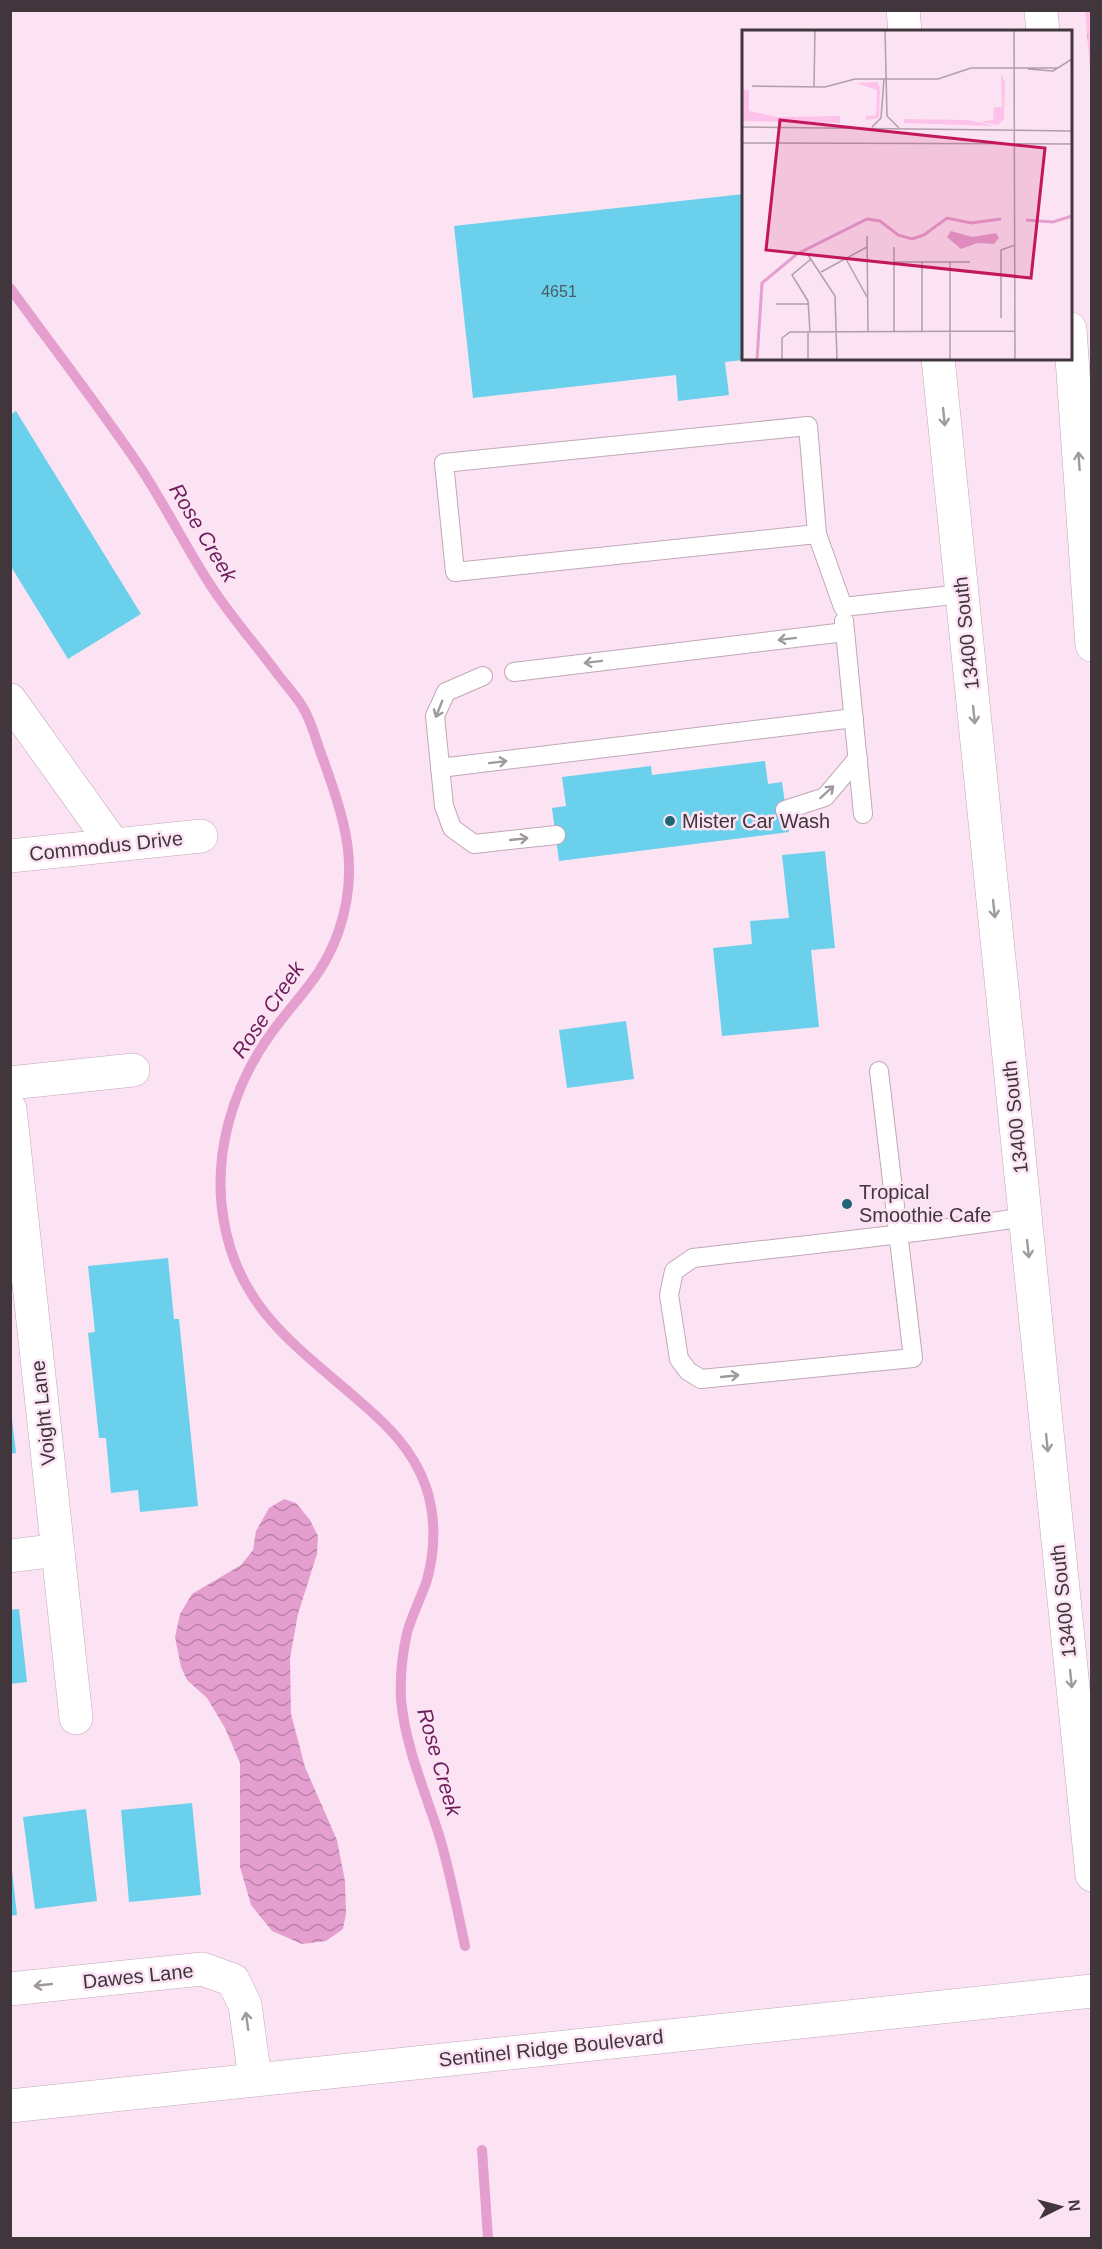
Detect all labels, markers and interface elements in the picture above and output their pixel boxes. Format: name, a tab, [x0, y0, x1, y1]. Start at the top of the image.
inset map	[742, 30, 1072, 360]
house number: 4651	[541, 283, 577, 300]
one-way arrow	[939, 406, 950, 426]
one-way arrow	[1074, 451, 1085, 471]
water label: Rose Creek	[165, 479, 243, 587]
street label: 13400 South	[949, 575, 983, 691]
one-way arrow	[778, 634, 798, 645]
one-way arrow	[584, 657, 604, 668]
one-way arrow	[433, 699, 444, 717]
one-way arrow	[969, 705, 980, 725]
one-way arrow	[487, 756, 507, 767]
one-way arrow	[820, 785, 835, 799]
place label: Mister Car Wash	[682, 810, 830, 832]
marker: Mister Car Wash	[663, 814, 677, 828]
street label: Commodus Drive	[28, 827, 184, 865]
one-way arrow	[509, 833, 529, 844]
one-way arrow	[989, 899, 1000, 919]
water label: Rose Creek	[227, 956, 309, 1062]
street label: 13400 South	[998, 1059, 1032, 1175]
place label: Tropical Smoothie Cafe	[859, 1181, 991, 1226]
marker: Tropical Smoothie Cafe	[840, 1197, 854, 1211]
one-way arrow	[1023, 1238, 1034, 1258]
street label: Voight Lane	[27, 1359, 59, 1467]
one-way arrow	[719, 1370, 739, 1381]
one-way arrow	[1042, 1432, 1053, 1452]
street label: 13400 South	[1046, 1543, 1080, 1659]
one-way arrow	[1066, 1668, 1077, 1688]
water label: Rose Creek	[413, 1705, 466, 1820]
street label: Dawes Lane	[82, 1959, 194, 1993]
one-way arrow	[34, 1980, 54, 1991]
one-way arrow	[241, 2012, 252, 2032]
street label: Sentinel Ridge Boulevard	[438, 2025, 664, 2071]
north arrow	[1030, 2177, 1090, 2237]
text: N	[1065, 2199, 1083, 2212]

